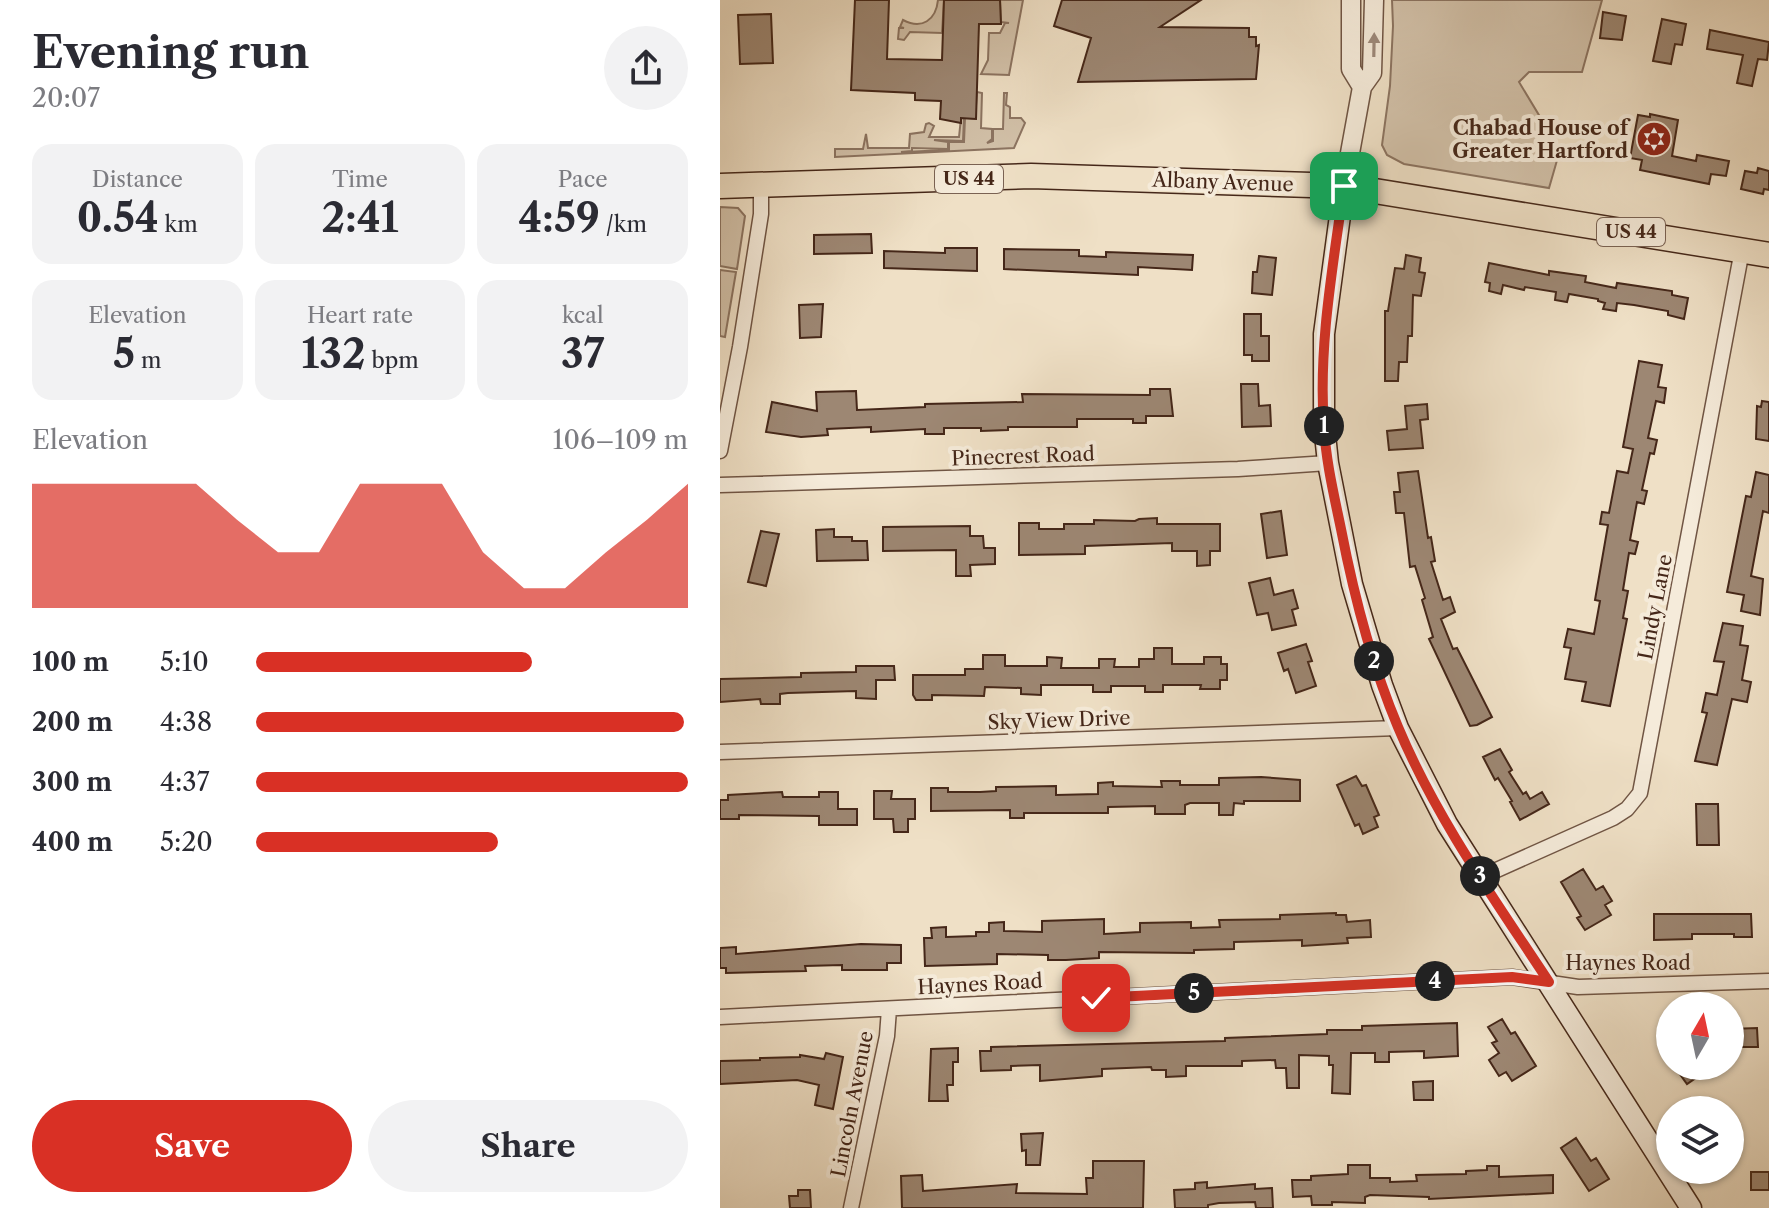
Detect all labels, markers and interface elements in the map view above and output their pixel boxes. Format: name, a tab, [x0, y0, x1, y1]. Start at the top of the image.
text: Evening run	[32, 25, 309, 79]
button: share	[604, 26, 688, 110]
one-way arrow	[1368, 32, 1381, 57]
text: 20:07	[32, 82, 100, 114]
place label: Chabad House of Greater Hartford	[1452, 116, 1631, 163]
synagogue icon: Chabad House of Greater Hartford	[1635, 120, 1673, 158]
pin	[1310, 152, 1378, 220]
icon: arrive	[1322, 164, 1366, 208]
road number: US 44	[935, 165, 1003, 193]
text: Distance	[92, 166, 183, 193]
text: Time	[332, 166, 388, 193]
text: Pace	[558, 166, 608, 193]
street label: Albany Avenue	[1151, 168, 1294, 196]
text: 0.54	[77, 193, 159, 242]
text: 2:41	[321, 193, 399, 242]
text: 4:59	[518, 193, 600, 242]
text: km	[159, 211, 198, 238]
text: /km	[600, 211, 647, 238]
road number: US 44	[1597, 218, 1665, 246]
text: Elevation	[88, 302, 186, 329]
text: Heart rate	[307, 302, 413, 329]
text: kcal	[562, 302, 603, 329]
text: 5	[113, 329, 135, 378]
text: 132	[301, 329, 366, 378]
text: 37	[561, 329, 604, 378]
text: m	[135, 347, 162, 374]
text: bpm	[366, 347, 419, 374]
pin: 1	[1304, 406, 1344, 446]
text: 1	[1319, 412, 1329, 439]
text: Elevation	[32, 424, 148, 456]
text: 106–109 m	[553, 424, 688, 456]
street label: Pinecrest Road	[951, 442, 1095, 470]
street label: Lindy Lane	[1633, 552, 1677, 662]
pin: 2	[1354, 641, 1394, 681]
text: 100 m	[32, 646, 109, 678]
text: 5:10	[160, 646, 209, 678]
text: 2	[1368, 647, 1381, 674]
text: 200 m	[32, 706, 113, 738]
text: 4:38	[160, 706, 212, 738]
street label: Sky View Drive	[987, 706, 1131, 734]
text: 300 m	[32, 766, 112, 798]
text: 4:37	[160, 766, 209, 798]
text: 400 m	[32, 826, 113, 858]
text: 5:20	[160, 826, 213, 858]
pin: 3	[1460, 856, 1500, 896]
text: 3	[1474, 862, 1486, 889]
street label: Haynes Road	[1565, 951, 1691, 975]
pin: 4	[1415, 961, 1455, 1001]
pin	[1062, 964, 1130, 1032]
text: 4	[1428, 967, 1442, 994]
street label: Haynes Road	[917, 969, 1043, 999]
pin: 5	[1174, 973, 1214, 1013]
icon: check	[1074, 976, 1118, 1020]
text: 5	[1188, 979, 1200, 1006]
north arrow	[1656, 992, 1744, 1080]
map controls	[1656, 992, 1744, 1184]
street label: Lincoln Avenue	[826, 1029, 878, 1179]
button: layers	[1656, 1096, 1744, 1184]
button: Save	[32, 1100, 352, 1192]
button: Share	[368, 1100, 688, 1192]

